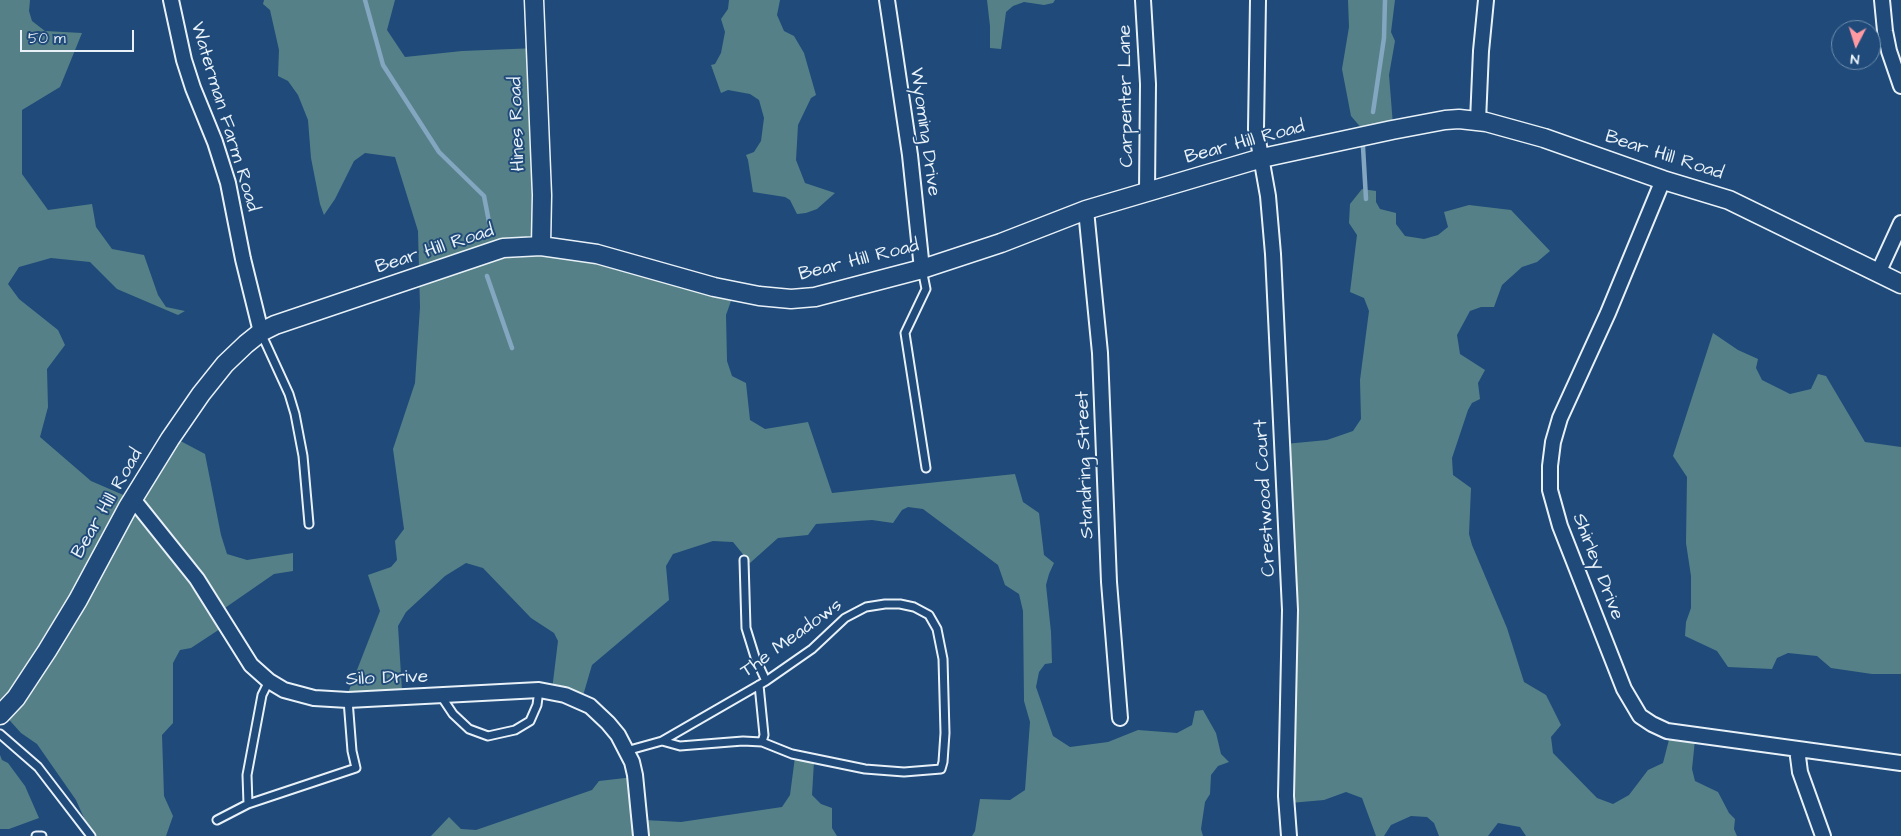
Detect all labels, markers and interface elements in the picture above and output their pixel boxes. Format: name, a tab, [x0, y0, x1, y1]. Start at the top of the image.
scale bar	[22, 20, 136, 52]
street label: Waterman Farm Road	[184, 20, 264, 214]
north arrow	[1831, 20, 1881, 70]
street label: Carpenter Lane	[1114, 25, 1140, 167]
text: 50 m	[28, 28, 66, 49]
text: N	[1850, 49, 1860, 69]
street label: Wyoming Drive	[904, 66, 944, 198]
street label: Hines Road	[505, 76, 531, 172]
street label: Bear Hill Road	[1183, 116, 1307, 170]
street label: Bear Hill Road	[1602, 126, 1726, 186]
street label: Bear Hill Road	[373, 220, 497, 280]
street label: Bear Hill Road	[796, 235, 922, 287]
street label: Standring Street	[1072, 391, 1100, 539]
street label: Crestwood Court	[1250, 419, 1282, 577]
street label: Bear Hill Road	[67, 445, 149, 563]
street label: Shirley Drive	[1566, 511, 1628, 623]
street label: The Meadows	[737, 594, 847, 684]
street label: Silo Drive	[346, 666, 428, 692]

